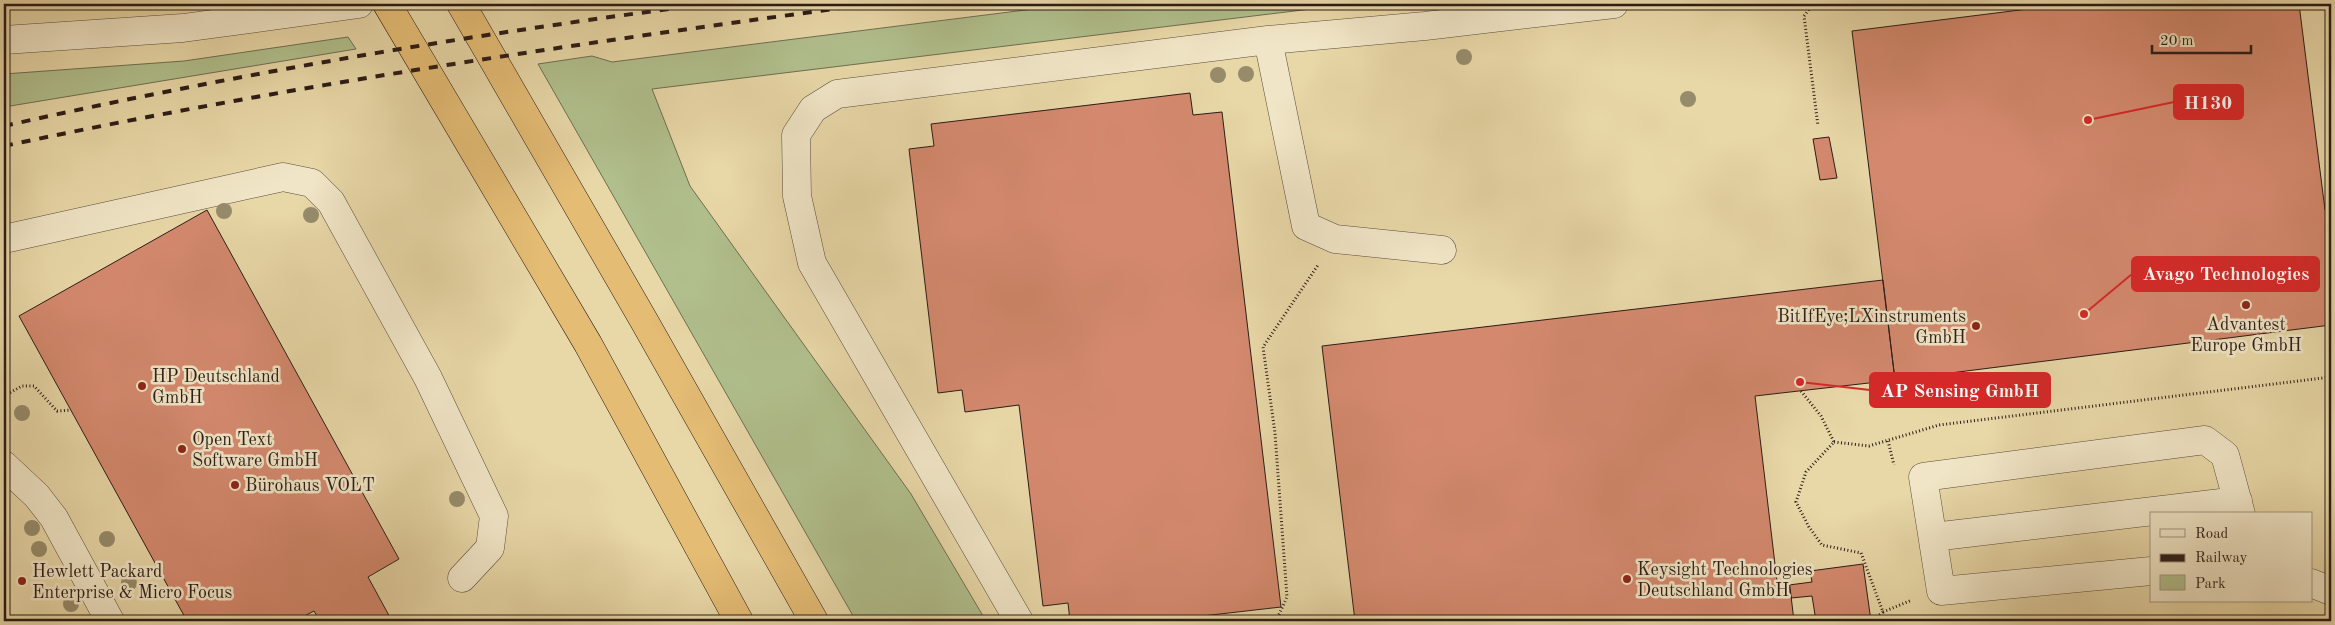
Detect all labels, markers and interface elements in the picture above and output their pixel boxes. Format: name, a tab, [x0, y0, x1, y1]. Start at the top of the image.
scale bar	[2152, 22, 2251, 54]
text: 20 m	[2160, 34, 2194, 49]
callout: H130	[2174, 85, 2243, 119]
text: H130	[2184, 95, 2232, 114]
callout: Avago Technologies	[2132, 257, 2319, 291]
text: Avago Technologies	[2143, 266, 2309, 285]
marker: Advantest Europe GmbH	[2240, 299, 2252, 311]
place label: BitIfEye;LXinstruments GmbH	[1777, 308, 1966, 347]
place label: Advantest Europe GmbH	[2190, 316, 2302, 355]
marker: BitIfEye;LXinstruments GmbH	[1970, 320, 1982, 332]
place label: HP Deutschland GmbH	[152, 368, 280, 407]
callout: AP Sensing GmbH	[1870, 373, 2050, 407]
marker: HP Deutschland GmbH	[136, 380, 148, 392]
text: AP Sensing GmbH	[1880, 383, 2040, 402]
place label: Open Text Software GmbH	[192, 431, 318, 470]
marker: Open Text Software GmbH	[176, 443, 188, 455]
place label: Bürohaus VOLT	[245, 477, 375, 495]
marker: Bürohaus VOLT	[229, 479, 241, 491]
legend	[2150, 512, 2312, 602]
text: Road	[2195, 527, 2229, 542]
text: Railway	[2195, 551, 2248, 566]
place label: Keysight Technologies Deutschland GmbH	[1637, 561, 1813, 600]
place label: Hewlett Packard Enterprise & Micro Focus	[32, 563, 232, 602]
marker: Keysight Technologies Deutschland GmbH	[1621, 573, 1633, 585]
marker: Hewlett Packard Enterprise & Micro Focus	[16, 575, 28, 587]
text: Park	[2195, 577, 2226, 592]

